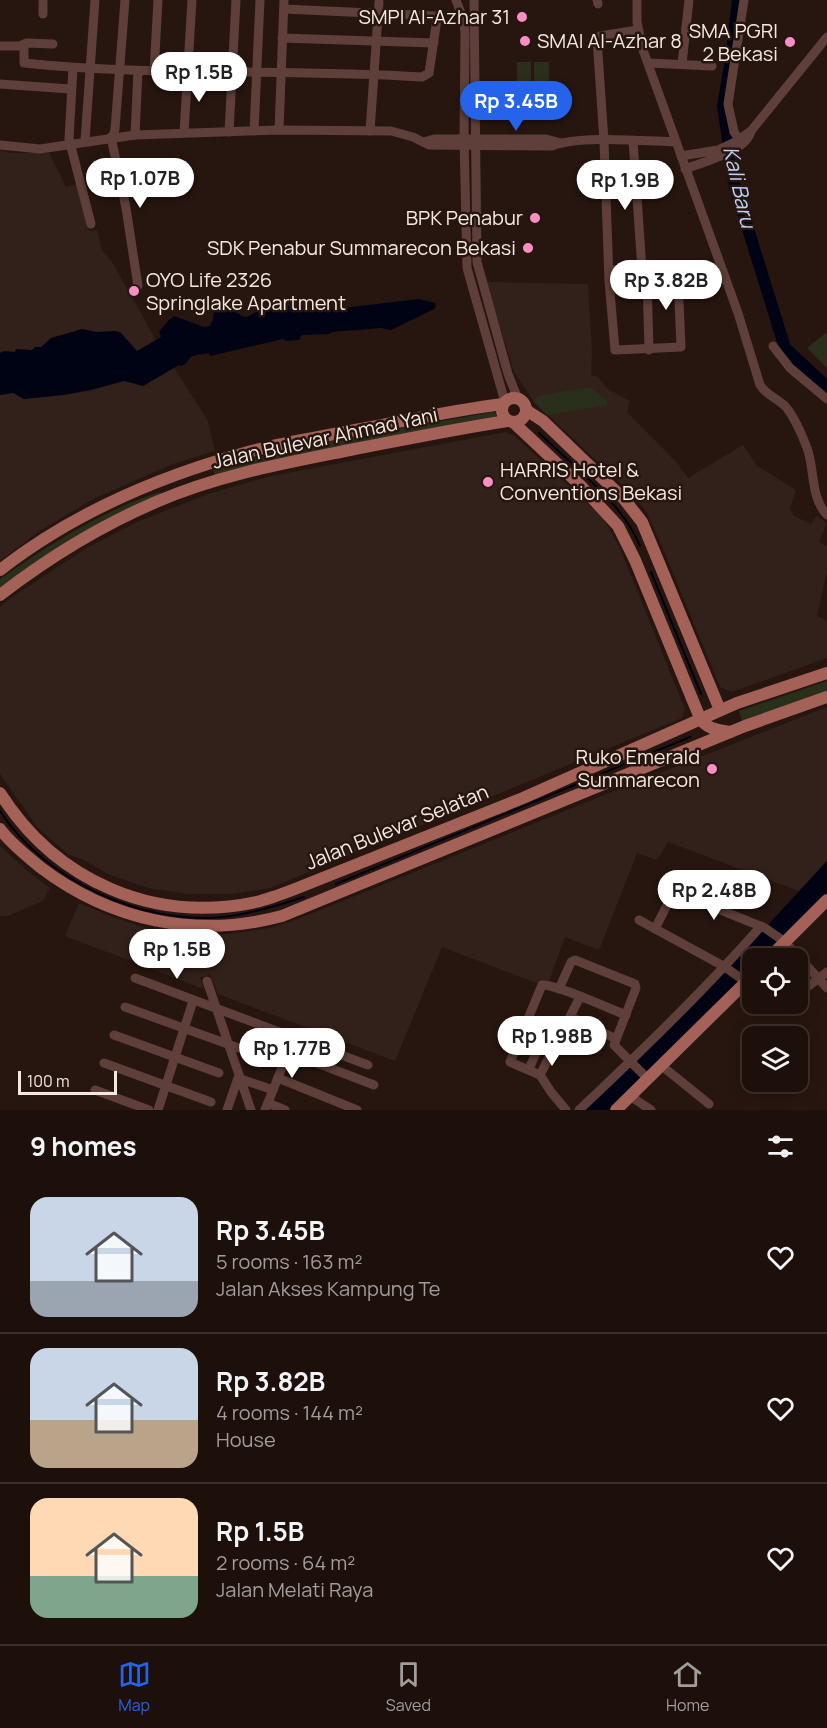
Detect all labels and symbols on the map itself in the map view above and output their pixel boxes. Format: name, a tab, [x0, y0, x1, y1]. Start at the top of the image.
place label: SMPI Al-Azhar 31	[358, 3, 510, 30]
marker: SMPI Al-Azhar 31	[515, 10, 529, 24]
place label: SMA PGRI 2 Bekasi	[689, 17, 778, 67]
place label: SMAI Al-Azhar 8	[537, 27, 682, 54]
marker: SMAI Al-Azhar 8	[518, 34, 532, 48]
marker: SMA PGRI 2 Bekasi	[783, 35, 797, 49]
pin: Rp 1.5B	[144, 52, 254, 103]
pin: Rp 3.45B	[454, 81, 578, 132]
water label: Kali Baru	[717, 143, 763, 232]
pin: Rp 1.07B	[78, 158, 202, 209]
pin: Rp 1.9B	[570, 160, 680, 211]
place label: BPK Penabur	[406, 204, 523, 231]
marker: BPK Penabur	[528, 211, 542, 225]
place label: SDK Penabur Summarecon Bekasi	[207, 234, 516, 261]
marker: SDK Penabur Summarecon Bekasi	[521, 241, 535, 255]
pin: Rp 3.82B	[604, 260, 728, 311]
place label: OYO Life 2326 Springlake Apartment	[146, 266, 346, 316]
marker: OYO Life 2326 Springlake Apartment	[127, 284, 141, 298]
street label: Jalan Bulevar Ahmad Yani	[210, 400, 440, 475]
place label: HARRIS Hotel & Conventions Bekasi	[500, 456, 682, 506]
marker: HARRIS Hotel & Conventions Bekasi	[481, 475, 495, 489]
place label: Ruko Emerald Summarecon	[576, 743, 700, 793]
marker: Ruko Emerald Summarecon	[705, 762, 719, 776]
street label: Jalan Bulevar Selatan	[301, 778, 492, 876]
pin: Rp 2.48B	[652, 870, 776, 921]
pin: Rp 1.5B	[122, 929, 232, 980]
pin: Rp 1.98B	[490, 1016, 614, 1067]
pin: Rp 1.77B	[230, 1028, 354, 1079]
scale bar	[18, 1068, 117, 1096]

